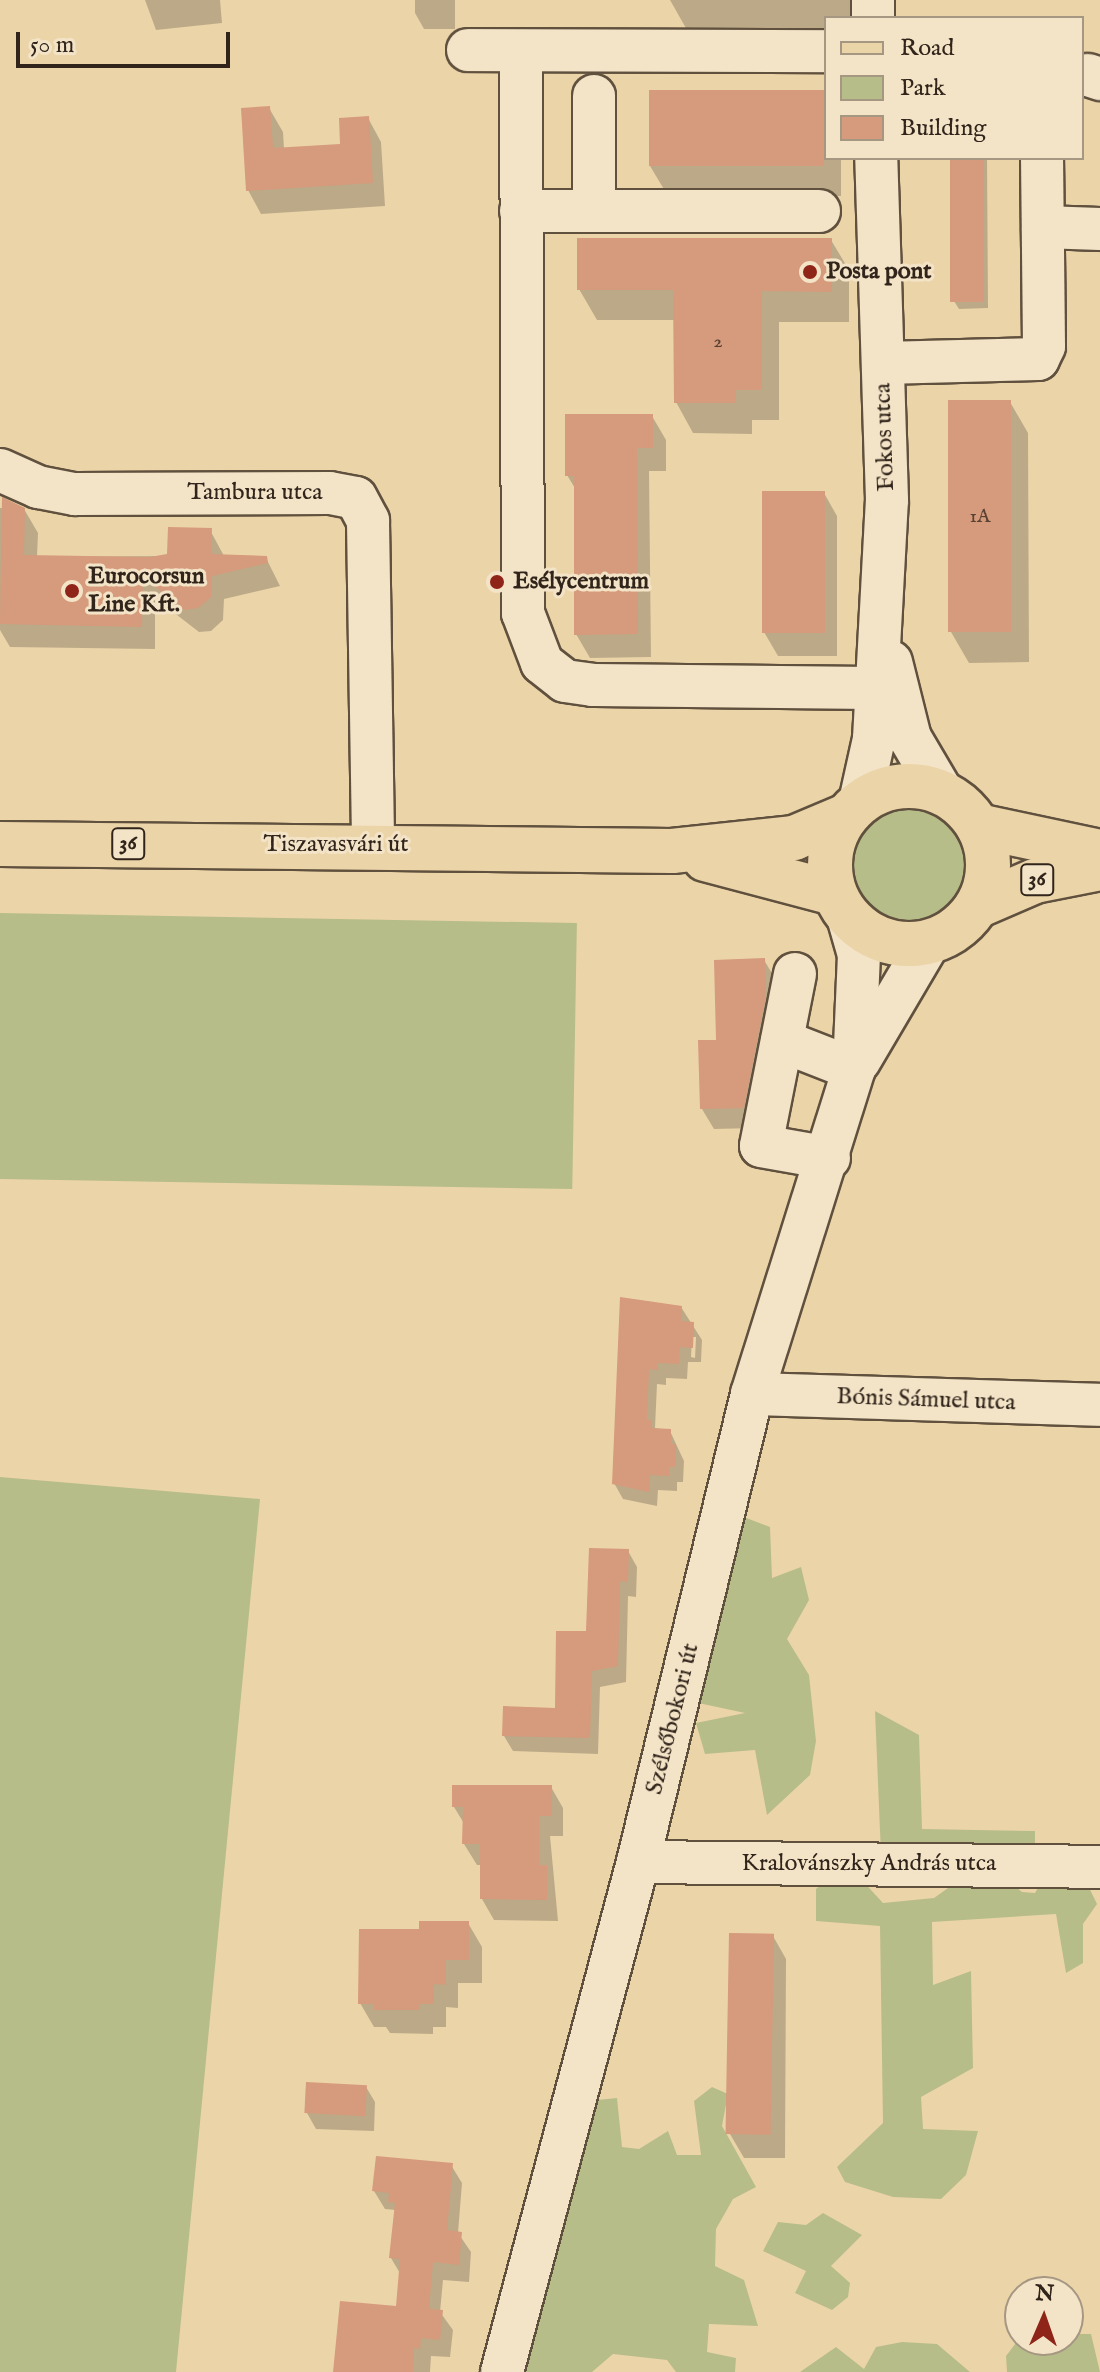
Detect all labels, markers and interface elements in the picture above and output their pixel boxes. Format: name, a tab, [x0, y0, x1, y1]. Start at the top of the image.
scale bar	[20, 16, 234, 66]
legend	[824, 16, 1084, 160]
text: 50 m	[30, 30, 74, 61]
text: Road	[900, 33, 954, 64]
text: Park	[900, 73, 946, 104]
text: Building	[900, 113, 986, 144]
place label: Posta pont	[826, 258, 931, 286]
marker: Posta pont	[801, 263, 819, 281]
house number: 2	[713, 329, 723, 353]
street label: Fokos utca	[869, 382, 901, 492]
street label: Tambura utca	[187, 479, 323, 507]
house number: 1A	[970, 504, 990, 528]
place label: Eurocorsun Line Kft.	[88, 563, 204, 619]
place label: Esélycentrum	[513, 568, 649, 596]
marker: Esélycentrum	[488, 573, 506, 591]
marker: Eurocorsun Line Kft.	[63, 582, 81, 600]
road number: 36	[110, 826, 146, 862]
street label: Tiszavasvári út	[263, 831, 409, 859]
road number: 36	[1019, 862, 1055, 898]
street label: Bónis Sámuel utca	[836, 1382, 1016, 1418]
street label: Szélsőbokori út	[640, 1640, 706, 1798]
street label: Kralovánszky András utca	[742, 1850, 996, 1878]
north arrow	[1004, 2276, 1084, 2356]
text: N	[1035, 2280, 1055, 2308]

